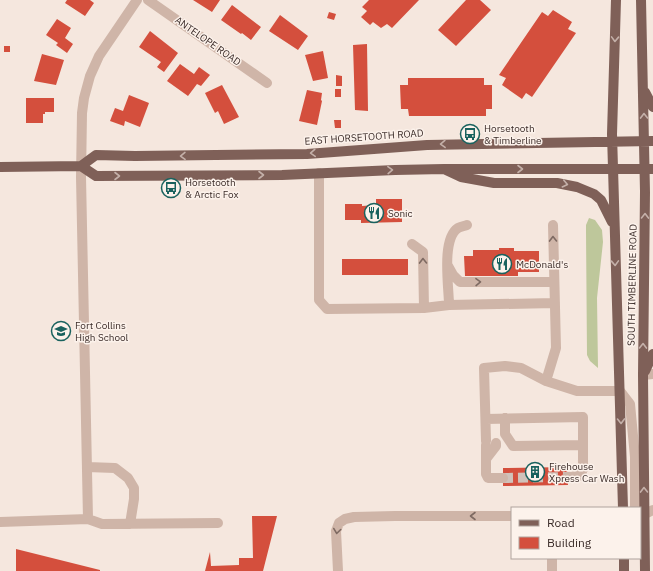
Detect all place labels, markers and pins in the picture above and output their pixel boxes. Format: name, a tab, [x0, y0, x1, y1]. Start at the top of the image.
place label: Horsetooth & Timberline	[484, 122, 542, 147]
bus stop icon: Horsetooth & Timberline	[459, 123, 481, 145]
place label: Horsetooth & Arctic Fox	[185, 176, 239, 201]
bus stop icon: Horsetooth & Arctic Fox	[160, 177, 182, 199]
restaurant icon: Sonic	[363, 202, 385, 224]
place label: Sonic	[388, 207, 413, 220]
restaurant icon: McDonald's	[491, 253, 513, 275]
place label: McDonald's	[516, 258, 568, 271]
place label: Fort Collins High School	[75, 319, 129, 344]
school or university icon: Fort Collins High School	[50, 320, 72, 342]
place label: Firehouse Xpress Car Wash	[549, 460, 624, 485]
building icon: Firehouse Xpress Car Wash	[524, 461, 546, 483]

